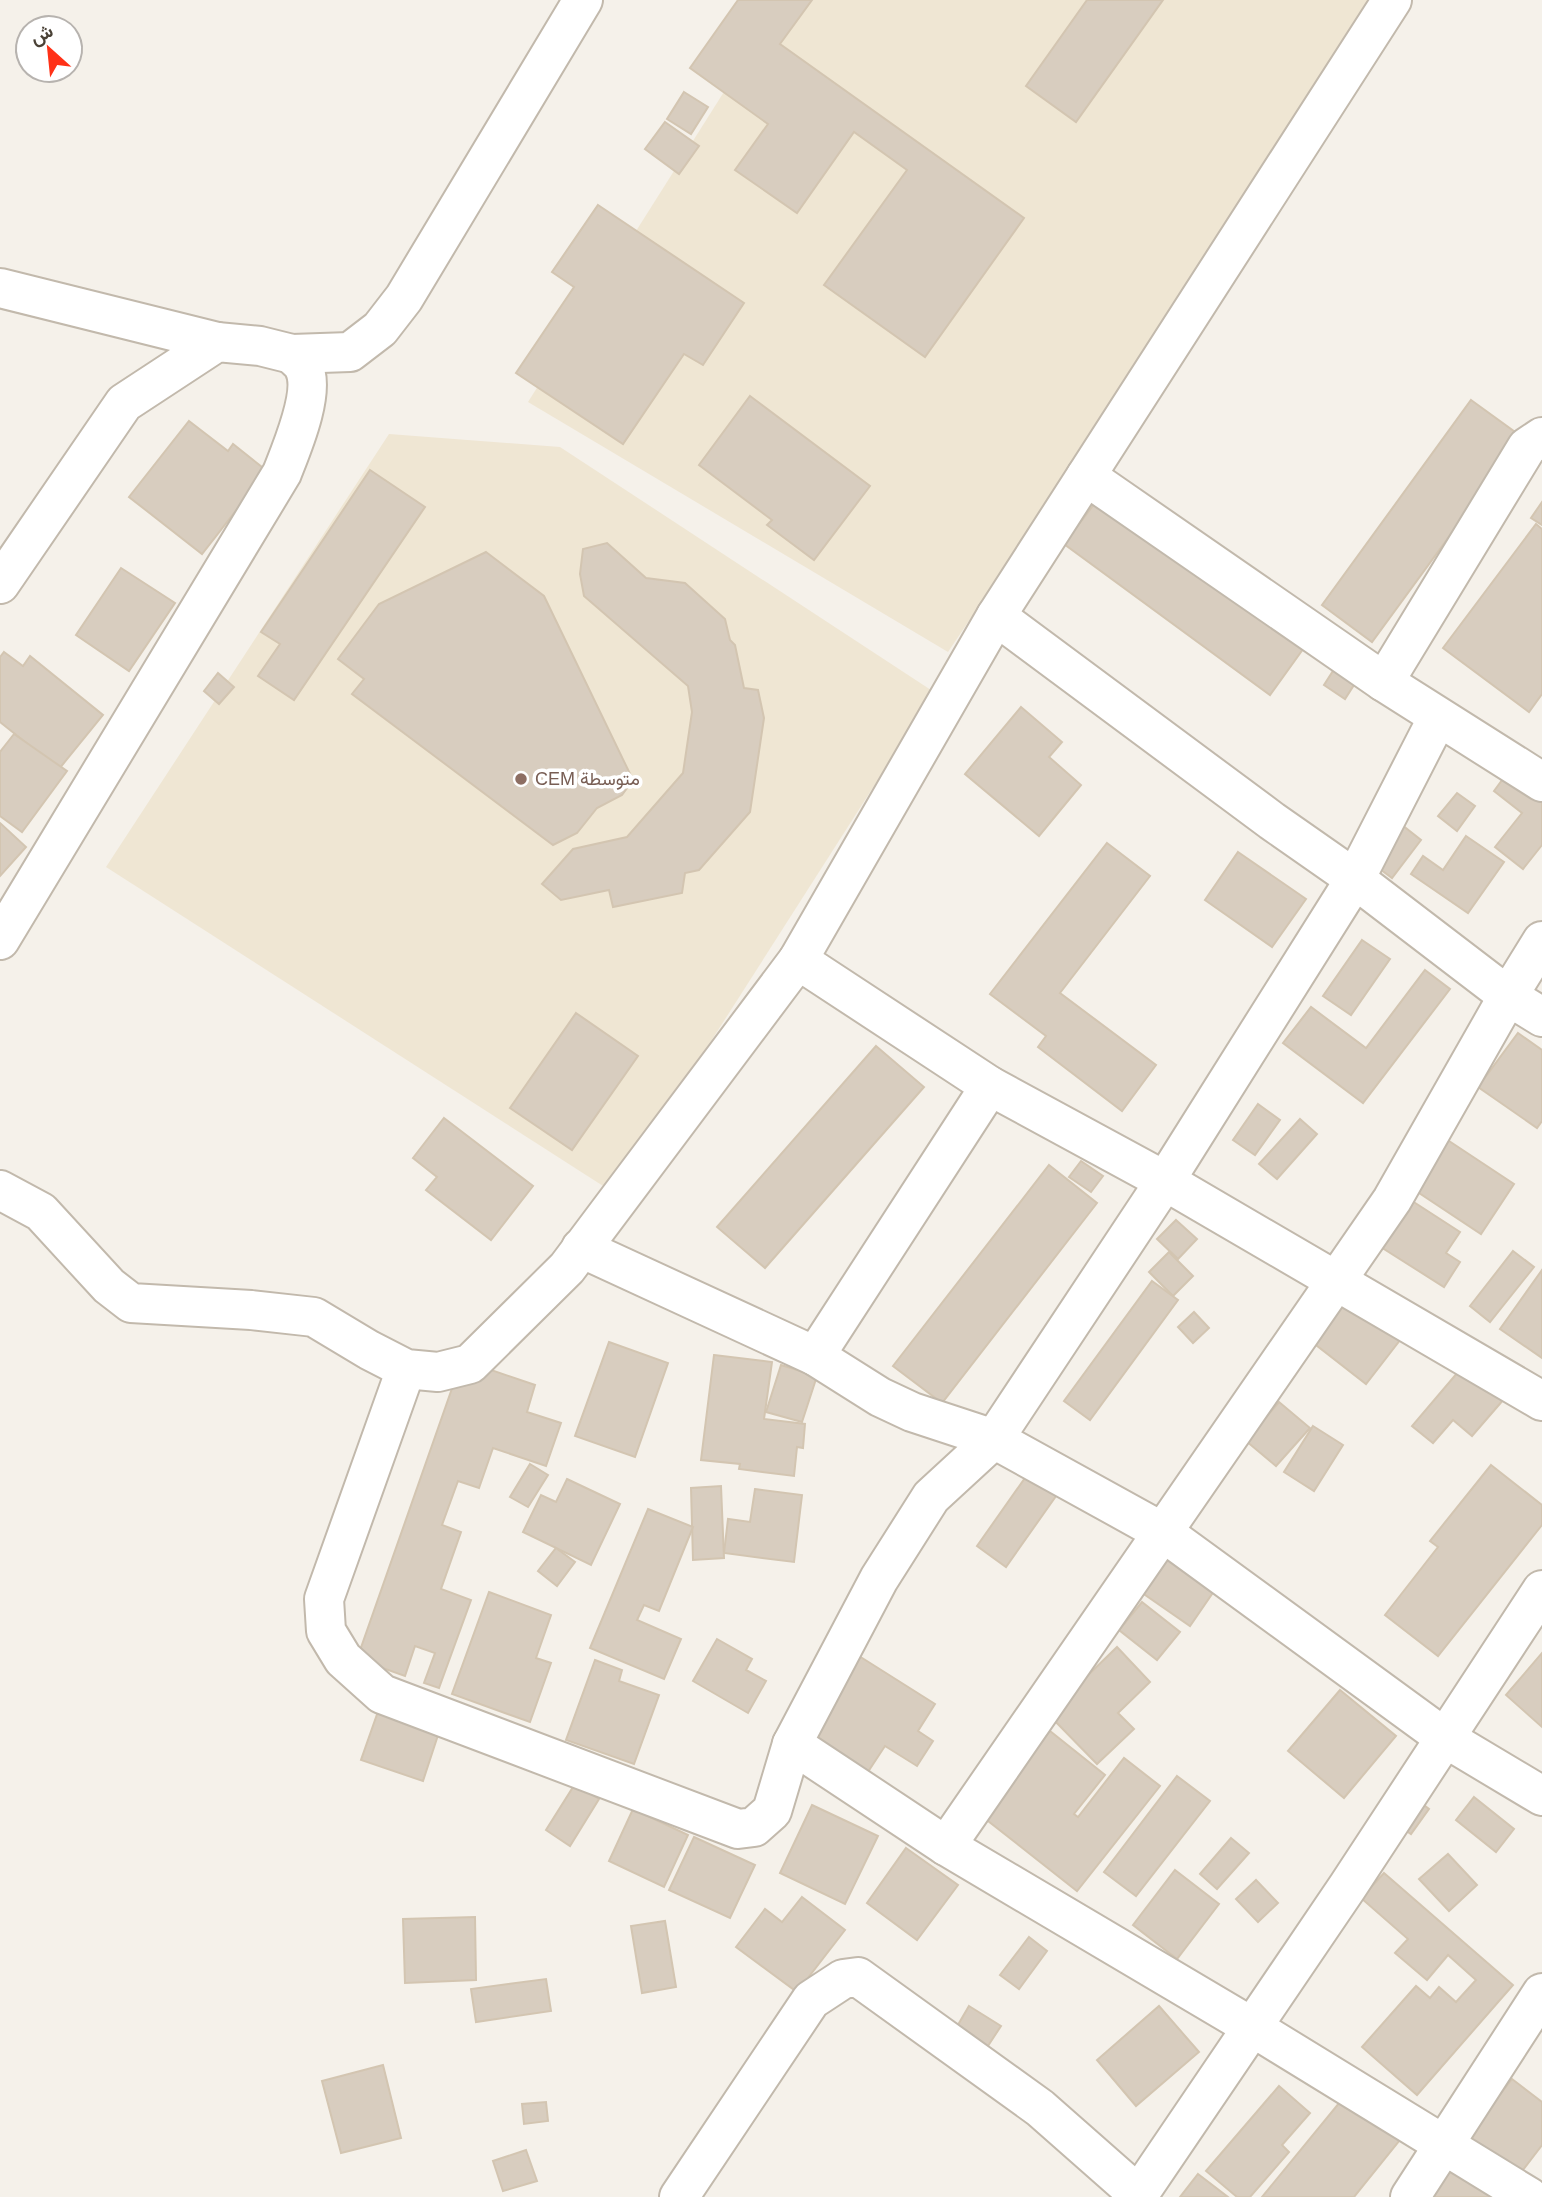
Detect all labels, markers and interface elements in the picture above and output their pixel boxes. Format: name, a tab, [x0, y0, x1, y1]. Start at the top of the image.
north arrow	[14, 14, 84, 84]
text: ش	[27, 20, 57, 50]
place label: CEM متوسطة	[535, 769, 640, 790]
marker: CEM متوسطة	[513, 771, 529, 787]

